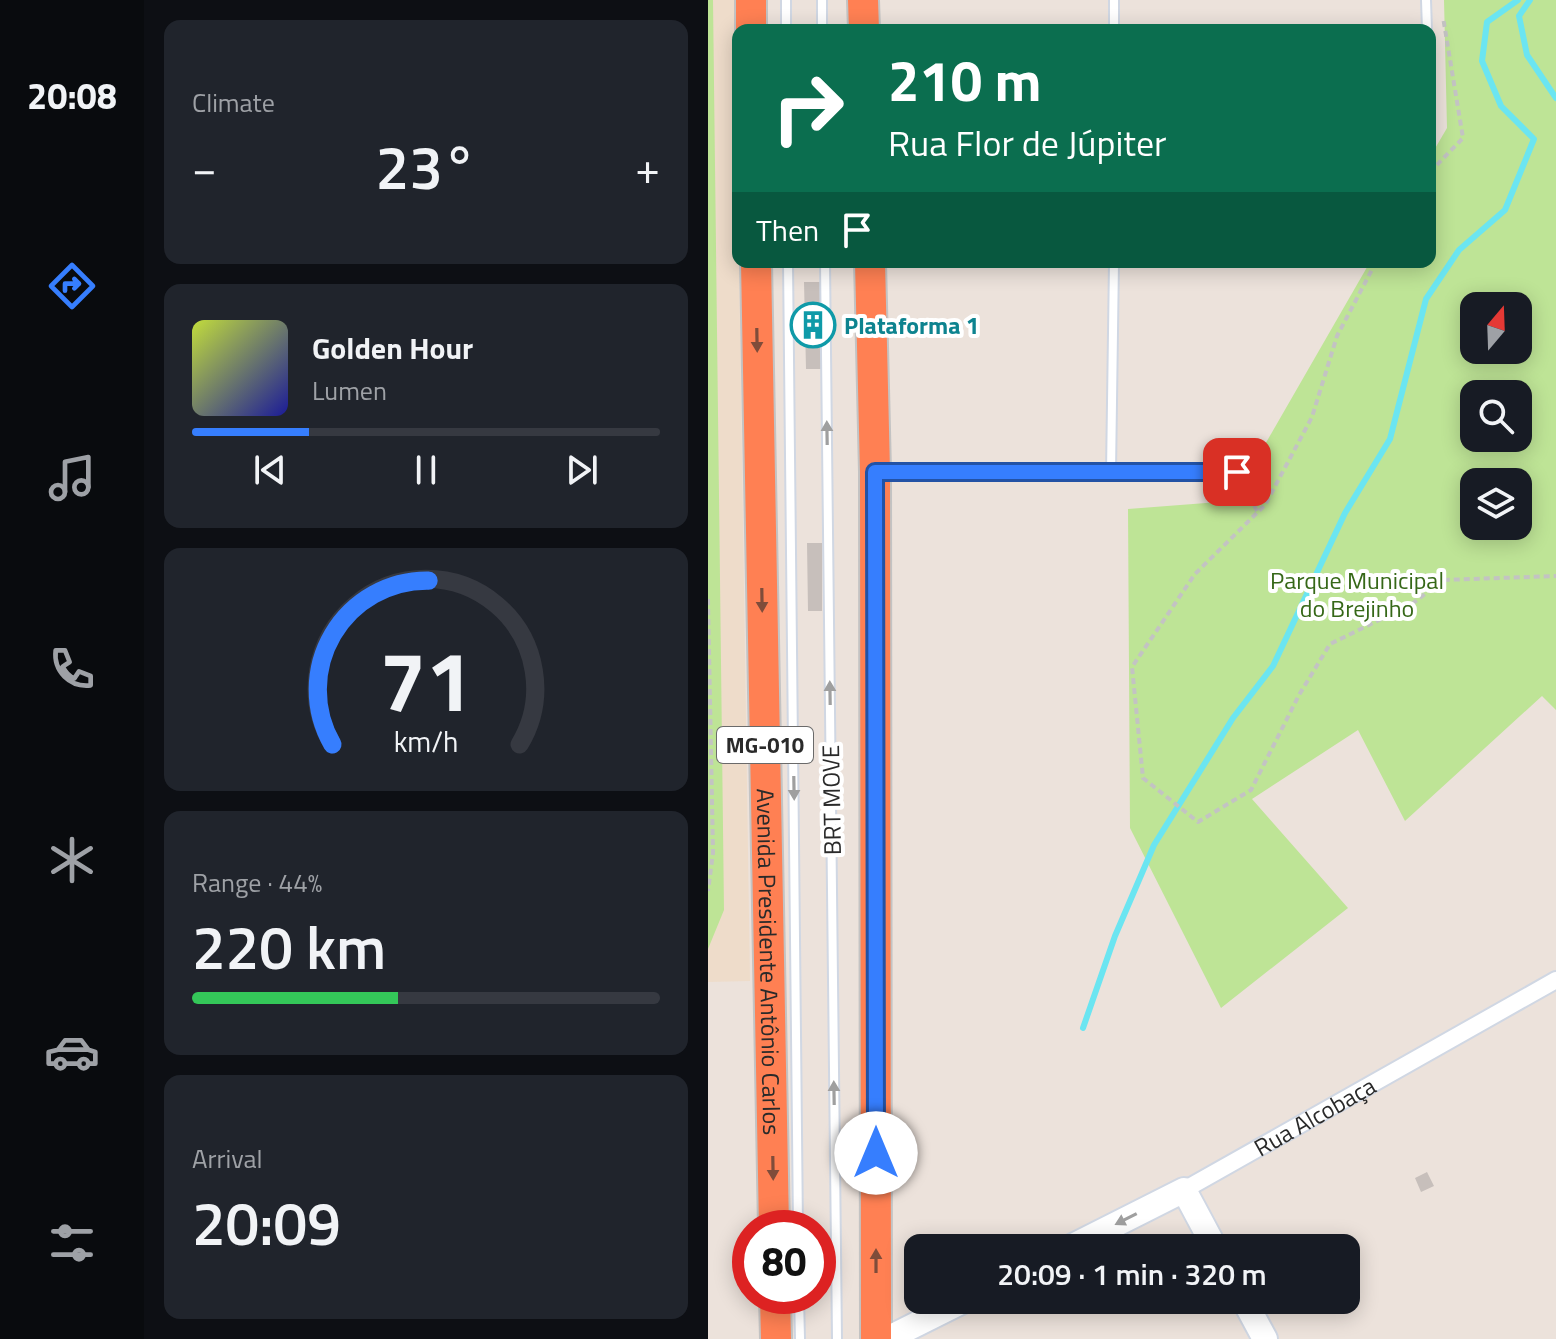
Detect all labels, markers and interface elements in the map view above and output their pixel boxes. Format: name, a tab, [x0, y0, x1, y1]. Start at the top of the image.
text: 210 m	[888, 38, 1041, 123]
icon: right	[756, 56, 860, 160]
text: 20:08	[27, 68, 117, 123]
text: Climate	[192, 83, 275, 122]
text: Rua Flor de Júpiter	[888, 115, 1167, 170]
text: 23°	[376, 121, 476, 212]
text: −	[192, 134, 217, 201]
text: +	[635, 134, 660, 201]
text: Then	[756, 207, 819, 253]
icon: arrive	[835, 208, 879, 252]
icon: directions	[44, 258, 100, 314]
north arrow	[1460, 292, 1532, 364]
map controls	[1460, 292, 1532, 540]
building icon: Plataforma 1	[789, 301, 837, 349]
place label: Plataforma 1	[844, 307, 979, 343]
text: Golden Hour	[312, 325, 473, 371]
one-way arrow	[751, 328, 763, 353]
text: Lumen	[312, 371, 387, 410]
button: search	[1460, 380, 1532, 452]
one-way arrow	[821, 420, 833, 445]
pin	[1203, 438, 1271, 506]
icon: previous	[248, 448, 292, 492]
icon: pause	[404, 448, 448, 492]
icon: next	[560, 448, 604, 492]
icon: music	[44, 450, 100, 506]
icon: arrive	[1215, 450, 1259, 494]
button: layers	[1460, 468, 1532, 540]
park label: Parque Municipal do Brejinho	[1270, 562, 1444, 626]
one-way arrow	[756, 588, 768, 613]
text: 71	[379, 617, 473, 743]
icon: phone	[44, 641, 100, 697]
one-way arrow	[824, 680, 836, 705]
text: km/h	[394, 721, 458, 764]
road number: MG-010	[717, 727, 813, 763]
street label: BRT MOVE	[812, 745, 850, 855]
one-way arrow	[788, 776, 800, 801]
street label: Avenida Presidente Antônio Carlos	[748, 788, 790, 1136]
icon: climate	[44, 832, 100, 888]
text: Range · 44%	[192, 863, 322, 902]
text: 220 km	[192, 901, 386, 992]
icon: car	[44, 1024, 100, 1080]
street label: Rua Alcobaça	[1247, 1067, 1382, 1165]
one-way arrow	[828, 1080, 841, 1105]
position arrow	[834, 1111, 918, 1195]
text: Arrival	[192, 1139, 263, 1178]
one-way arrow	[766, 1156, 779, 1181]
text: 20:09	[192, 1177, 341, 1268]
speed limit sign: 80	[732, 1210, 836, 1314]
one-way arrow	[1115, 1213, 1138, 1226]
icon: filters	[44, 1215, 100, 1271]
one-way arrow	[870, 1248, 882, 1273]
text: 20:09 · 1 min · 320 m	[997, 1251, 1267, 1297]

